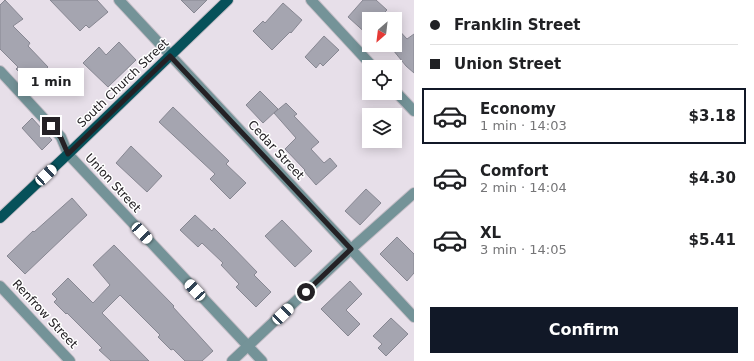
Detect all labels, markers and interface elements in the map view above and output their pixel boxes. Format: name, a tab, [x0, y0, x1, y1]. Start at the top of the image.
north arrow	[362, 12, 402, 52]
map controls	[362, 12, 402, 148]
text: Franklin Street	[454, 16, 581, 34]
street label: South Church Street	[74, 36, 172, 130]
text: Union Street	[454, 55, 561, 73]
button: locate	[362, 60, 402, 100]
callout: 1 min	[18, 68, 84, 96]
text: 1 min	[31, 74, 71, 89]
icon: car	[432, 98, 468, 134]
text: Economy	[480, 100, 556, 118]
text: $3.18	[689, 107, 736, 125]
button: layers	[362, 108, 402, 148]
route end	[42, 117, 60, 135]
street label: Cedar Street	[245, 117, 307, 183]
text: 1 min · 14:03	[480, 118, 567, 133]
street label: Union Street	[82, 151, 144, 215]
icon: car	[432, 160, 468, 196]
car	[33, 162, 59, 188]
text: Comfort	[480, 162, 548, 180]
text: $4.30	[689, 169, 736, 187]
text: 2 min · 14:04	[480, 180, 567, 195]
car	[129, 220, 155, 246]
icon: car	[432, 222, 468, 258]
text: XL	[480, 224, 501, 242]
text: $5.41	[689, 231, 736, 249]
text: 3 min · 14:05	[480, 242, 567, 257]
street label: Renfrow Street	[9, 277, 81, 352]
car	[182, 277, 208, 303]
route start	[297, 283, 315, 301]
car	[270, 301, 296, 327]
button: Confirm	[430, 307, 738, 353]

